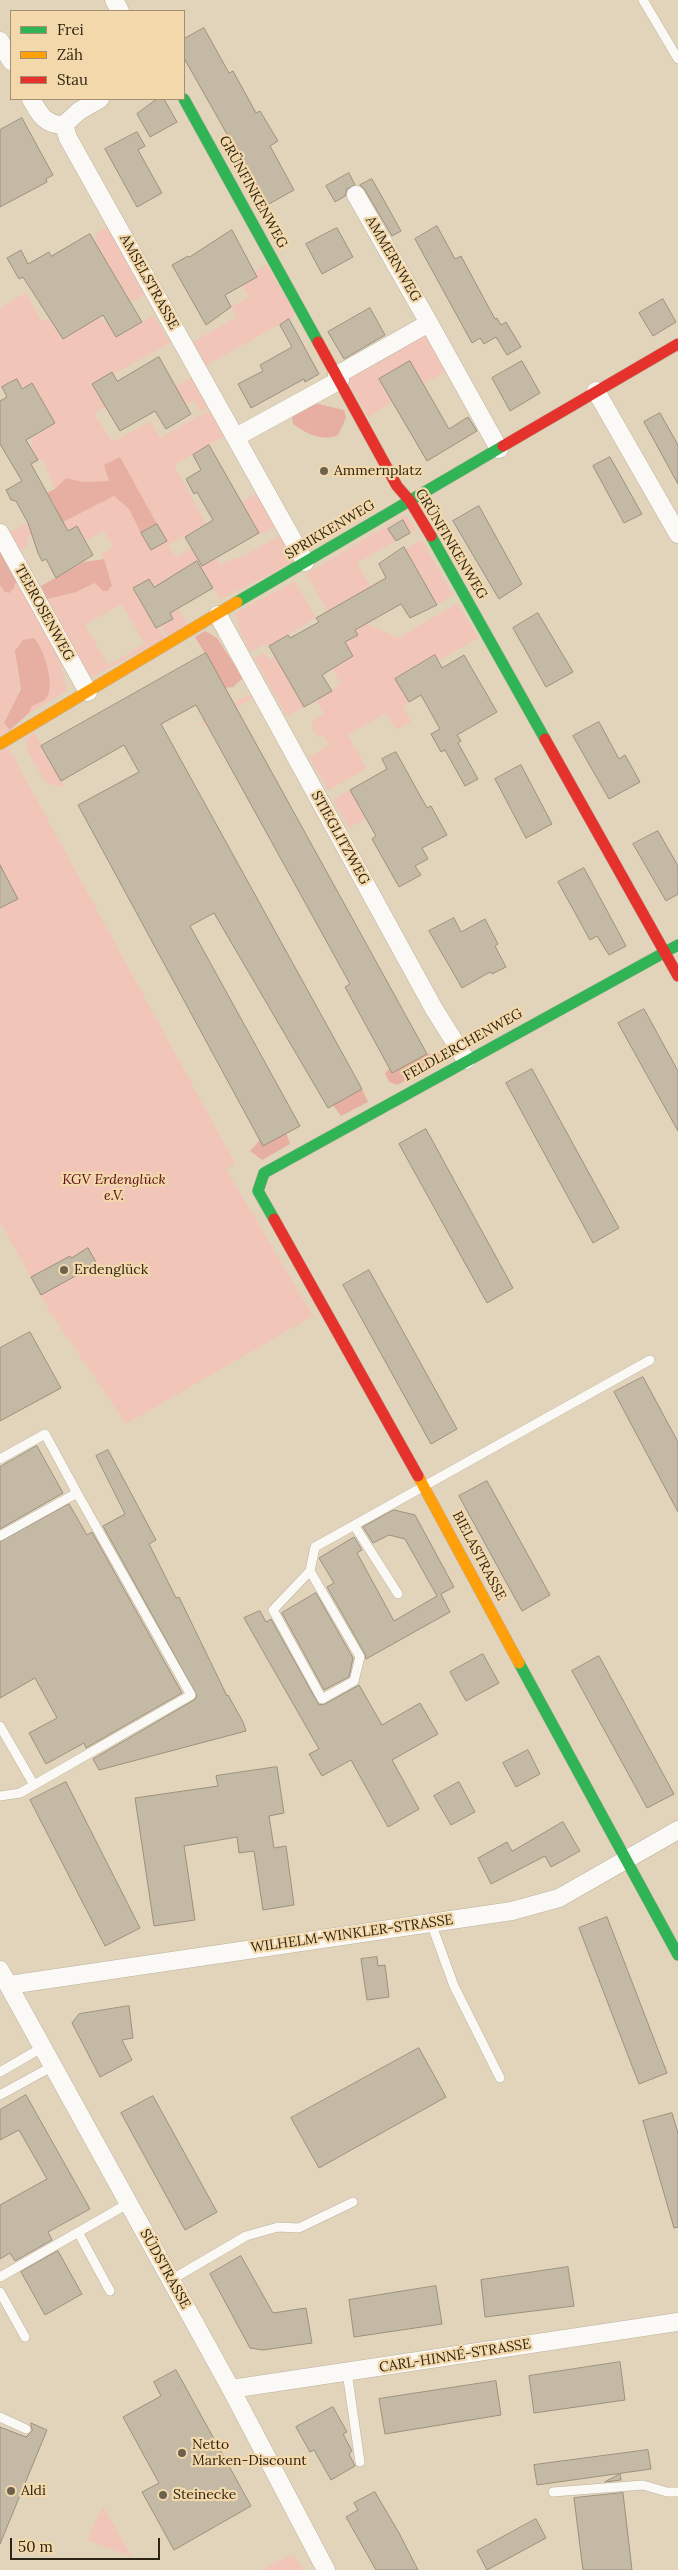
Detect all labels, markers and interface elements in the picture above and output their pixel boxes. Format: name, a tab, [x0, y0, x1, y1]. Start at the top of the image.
legend	[10, 10, 185, 100]
text: Frei	[57, 20, 84, 39]
text: Zäh	[57, 45, 83, 64]
text: Stau	[57, 70, 88, 89]
street label: GRÜNFINKENWEG	[215, 133, 291, 251]
street label: AMMERNWEG	[362, 213, 424, 305]
street label: AMSELSTRASSE	[116, 232, 182, 332]
place label: Ammernplatz	[334, 463, 422, 479]
marker: Ammernplatz	[318, 465, 330, 477]
street label: GRÜNFINKENWEG	[411, 486, 491, 602]
street label: SPRIKKENWEG	[282, 497, 378, 563]
street label: TEEROSENWEG	[11, 562, 77, 664]
street label: STIEGLITZWEG	[307, 788, 373, 888]
street label: FELDLERCHENWEG	[400, 1005, 526, 1085]
park label: KGV Erdenglück e.V.	[62, 1172, 166, 1204]
place label: Erdenglück	[74, 1262, 148, 1278]
marker: Erdenglück	[58, 1264, 70, 1276]
street label: BIELASTRASSE	[448, 1508, 510, 1604]
street label: WILHELM-WINKLER-STRASSE	[250, 1911, 454, 1957]
street label: SÜDSTRASSE	[136, 2226, 194, 2312]
street label: CARL-HINNÉ-STRASSE	[378, 2336, 532, 2376]
place label: Netto Marken-Discount	[192, 2437, 307, 2470]
marker: Netto Marken-Discount	[176, 2447, 188, 2459]
place label: Aldi	[21, 2483, 46, 2499]
marker: Aldi	[5, 2485, 17, 2497]
place label: Steinecke	[173, 2487, 236, 2503]
marker: Steinecke	[157, 2489, 169, 2501]
scale bar	[12, 2528, 162, 2560]
text: 50 m	[18, 2537, 53, 2556]

